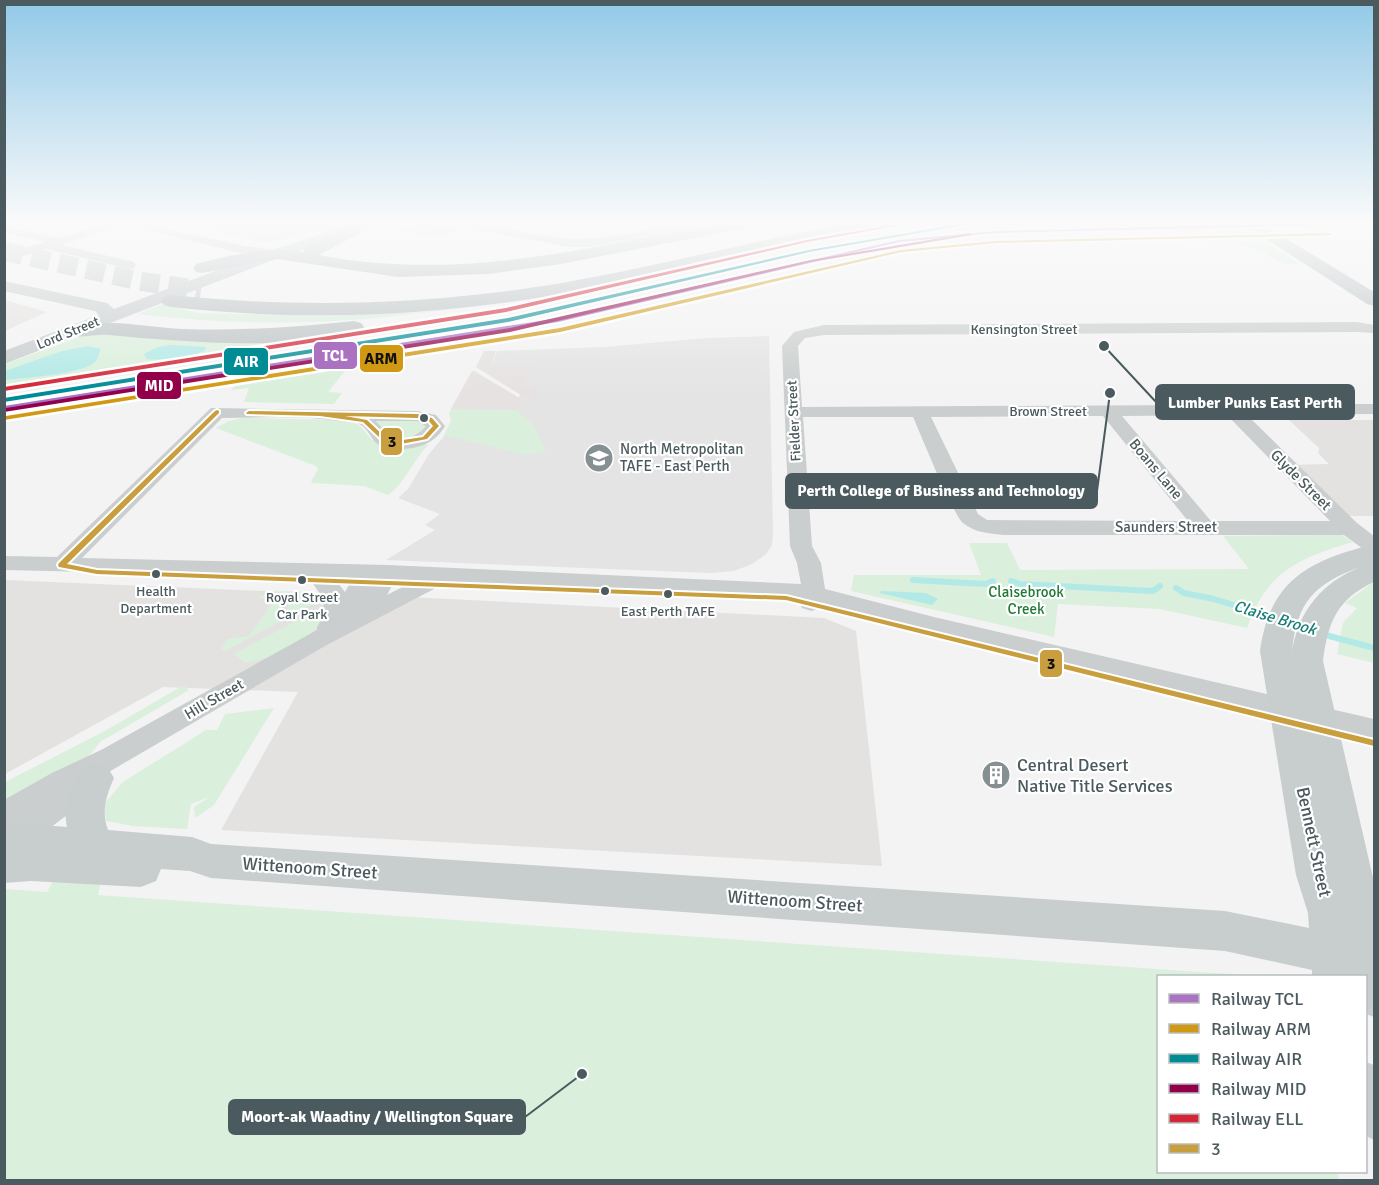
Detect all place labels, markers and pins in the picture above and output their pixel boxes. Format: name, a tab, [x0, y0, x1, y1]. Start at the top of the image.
callout: Lumber Punks East Perth	[1156, 385, 1354, 419]
unlabelled marker	[418, 412, 430, 424]
place label: North Metropolitan TAFE - East Perth	[620, 440, 744, 475]
school or university icon: North Metropolitan TAFE - East Perth	[583, 442, 615, 474]
callout: Perth College of Business and Technology	[786, 474, 1097, 508]
marker: Health Department	[150, 568, 162, 580]
marker: Royal Street Car Park	[296, 574, 308, 586]
place label: Health Department	[120, 583, 192, 617]
unlabelled marker	[599, 585, 611, 597]
marker: East Perth TAFE	[662, 588, 674, 600]
place label: Royal Street Car Park	[266, 589, 338, 623]
place label: East Perth TAFE	[621, 603, 715, 620]
place label: Central Desert Native Title Services	[1017, 754, 1173, 797]
building icon: Central Desert Native Title Services	[980, 759, 1012, 791]
callout: Moort-ak Waadiny / Wellington Square	[229, 1100, 525, 1134]

